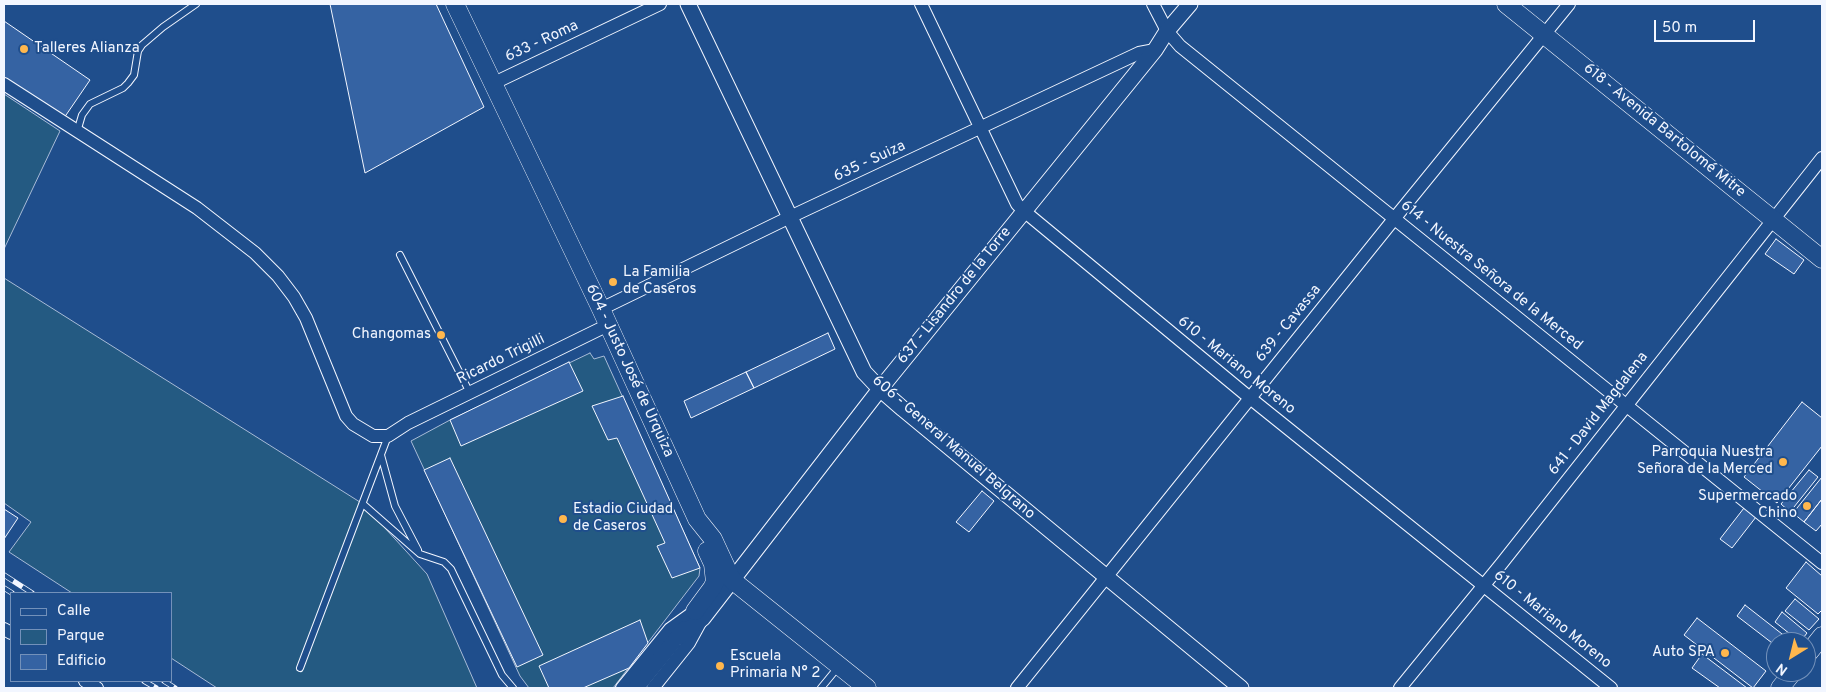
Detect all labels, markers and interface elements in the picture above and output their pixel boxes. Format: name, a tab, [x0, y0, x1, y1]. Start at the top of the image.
scale bar	[1656, 10, 1757, 42]
street label: 633 - Roma	[503, 17, 581, 67]
text: 50 m	[1662, 19, 1697, 38]
place label: Talleres Alianza	[34, 40, 140, 58]
marker: Talleres Alianza	[18, 43, 30, 55]
street label: 618 - Avenida Bartolomé Mitre	[1579, 60, 1749, 202]
street label: 635 - Suiza	[831, 138, 909, 186]
street label: 614 - Nuestra Señora de la Merced	[1397, 197, 1585, 355]
street label: 637 - Lisandro de la Torre	[894, 224, 1016, 368]
place label: La Familia de Caseros	[623, 264, 696, 299]
marker: La Familia de Caseros	[607, 276, 619, 288]
street label: 604 - Justo José de Urquiza	[581, 282, 677, 460]
street label: 639 - Cavassa	[1252, 282, 1326, 366]
street label: 610 - Mariano Moreno	[1174, 313, 1298, 419]
place label: Changomas	[352, 326, 431, 344]
marker: Changomas	[435, 329, 447, 341]
street label: Ricardo Trigilli	[454, 331, 548, 389]
street label: 641 - David Magdalena	[1545, 349, 1653, 479]
street label: 606 - General Manuel Belgrano	[868, 372, 1038, 524]
place label: Parroquia Nuestra Señora de la Merced	[1637, 444, 1773, 479]
marker: Parroquia Nuestra Señora de la Merced	[1777, 456, 1789, 468]
place label: Supermercado Chino	[1698, 488, 1797, 523]
marker: Supermercado Chino	[1801, 500, 1813, 512]
place label: Estadio Ciudad de Caseros	[573, 501, 673, 536]
marker: Estadio Ciudad de Caseros	[557, 513, 569, 525]
street label: 610 - Mariano Moreno	[1490, 567, 1614, 673]
legend	[10, 592, 172, 682]
text: Calle	[57, 602, 91, 621]
text: Parque	[57, 627, 105, 646]
north arrow	[1766, 632, 1816, 682]
place label: Auto SPA	[1652, 644, 1715, 662]
marker: Auto SPA	[1719, 647, 1731, 659]
place label: Escuela Primaria N° 2	[730, 648, 820, 683]
text: Edificio	[57, 652, 106, 671]
text: N	[1773, 659, 1792, 679]
marker: Escuela Primaria N° 2	[714, 660, 726, 672]

